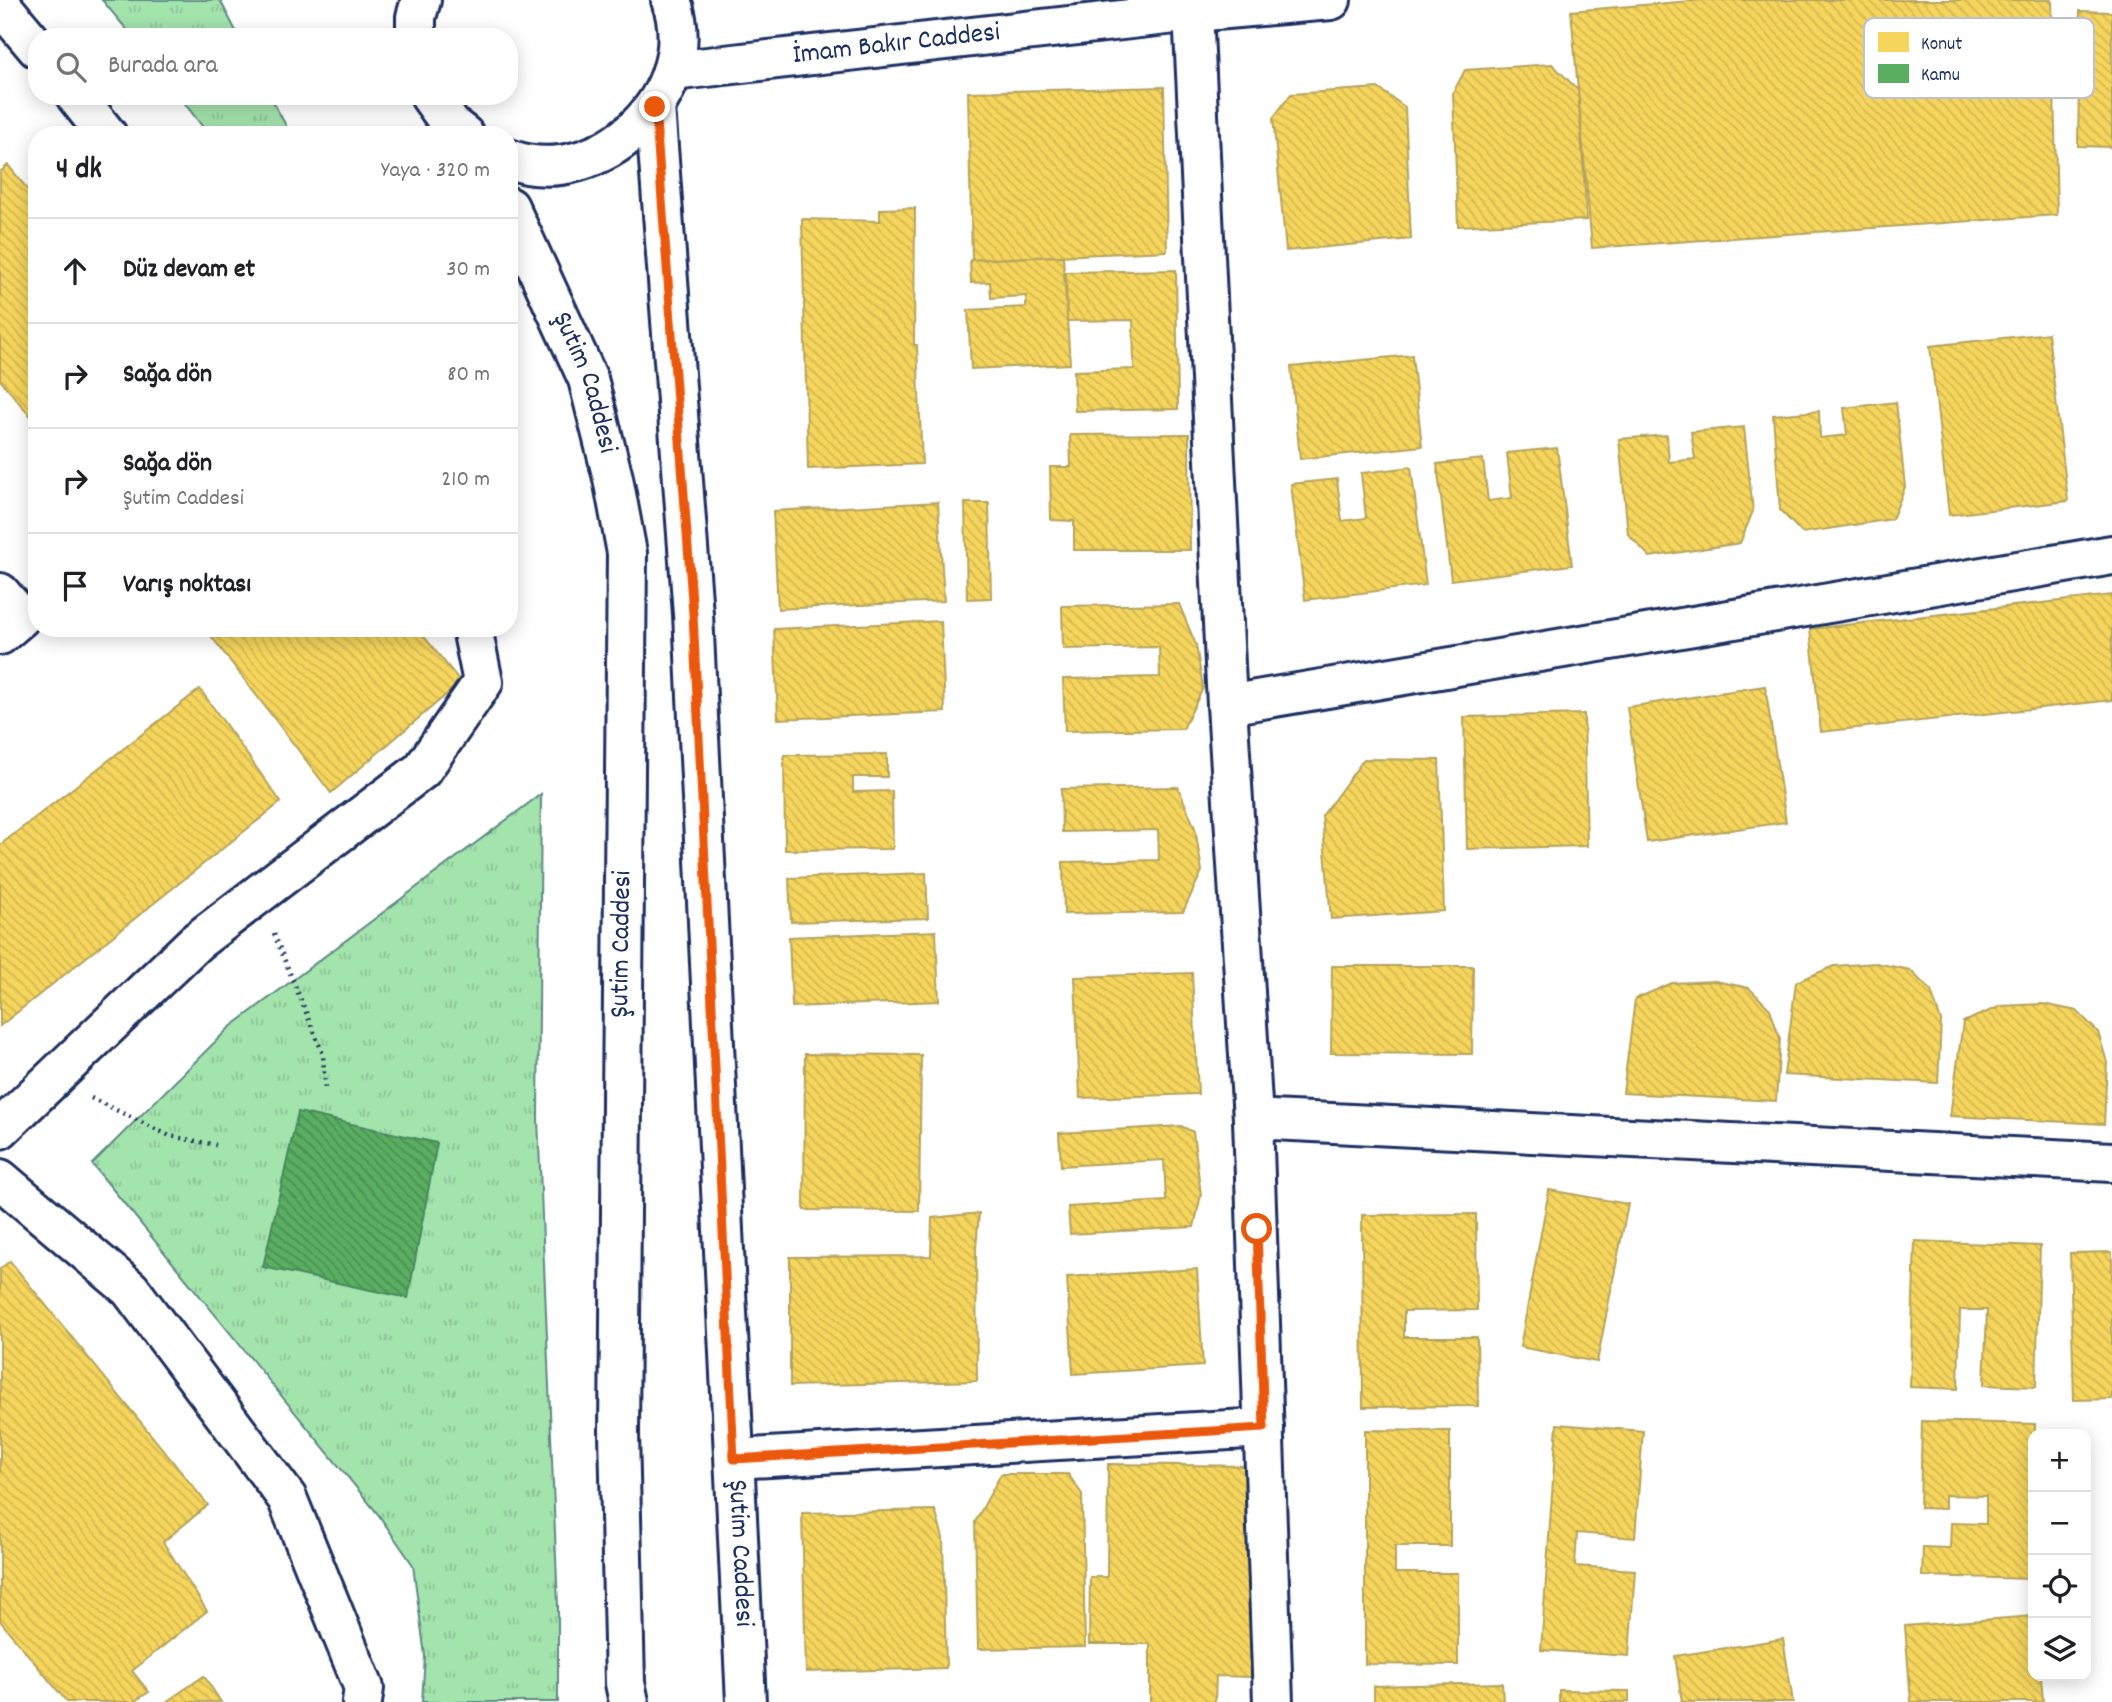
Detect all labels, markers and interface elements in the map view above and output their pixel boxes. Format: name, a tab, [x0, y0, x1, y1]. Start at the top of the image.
street label: İmam Bakır Caddesi	[791, 14, 1002, 77]
legend	[1864, 18, 2094, 98]
search box	[28, 28, 518, 105]
text: Konut	[1921, 32, 1962, 59]
icon: search	[52, 48, 90, 86]
text: Burada ara	[108, 48, 218, 85]
text: Kamu	[1921, 63, 1960, 90]
route end	[639, 91, 670, 122]
text: 4 dk	[56, 150, 102, 193]
text: Yaya · 320 m	[381, 155, 490, 188]
icon: ahead	[56, 252, 94, 290]
text: Düz devam et	[123, 252, 255, 289]
text: 30 m	[446, 254, 490, 287]
street label: Şutim Caddesi	[540, 306, 626, 458]
icon: right	[56, 357, 94, 395]
text: Sağa dön	[123, 357, 212, 394]
text: 80 m	[447, 359, 490, 392]
text: Sağa dön	[123, 446, 212, 483]
icon: right	[56, 462, 94, 500]
text: 210 m	[441, 464, 490, 497]
text: Şutim Caddesi	[123, 483, 244, 516]
icon: arrive	[56, 567, 94, 605]
text: Varış noktası	[123, 567, 251, 604]
street label: Şutim Caddesi	[602, 870, 644, 1018]
route start	[1241, 1213, 1272, 1244]
map controls	[2028, 1429, 2091, 1681]
button: +	[2028, 1429, 2091, 1492]
street label: Şutim Caddesi	[715, 1479, 762, 1628]
button: −	[2028, 1492, 2091, 1555]
button: locate	[2028, 1555, 2091, 1618]
button: layers	[2028, 1618, 2091, 1681]

